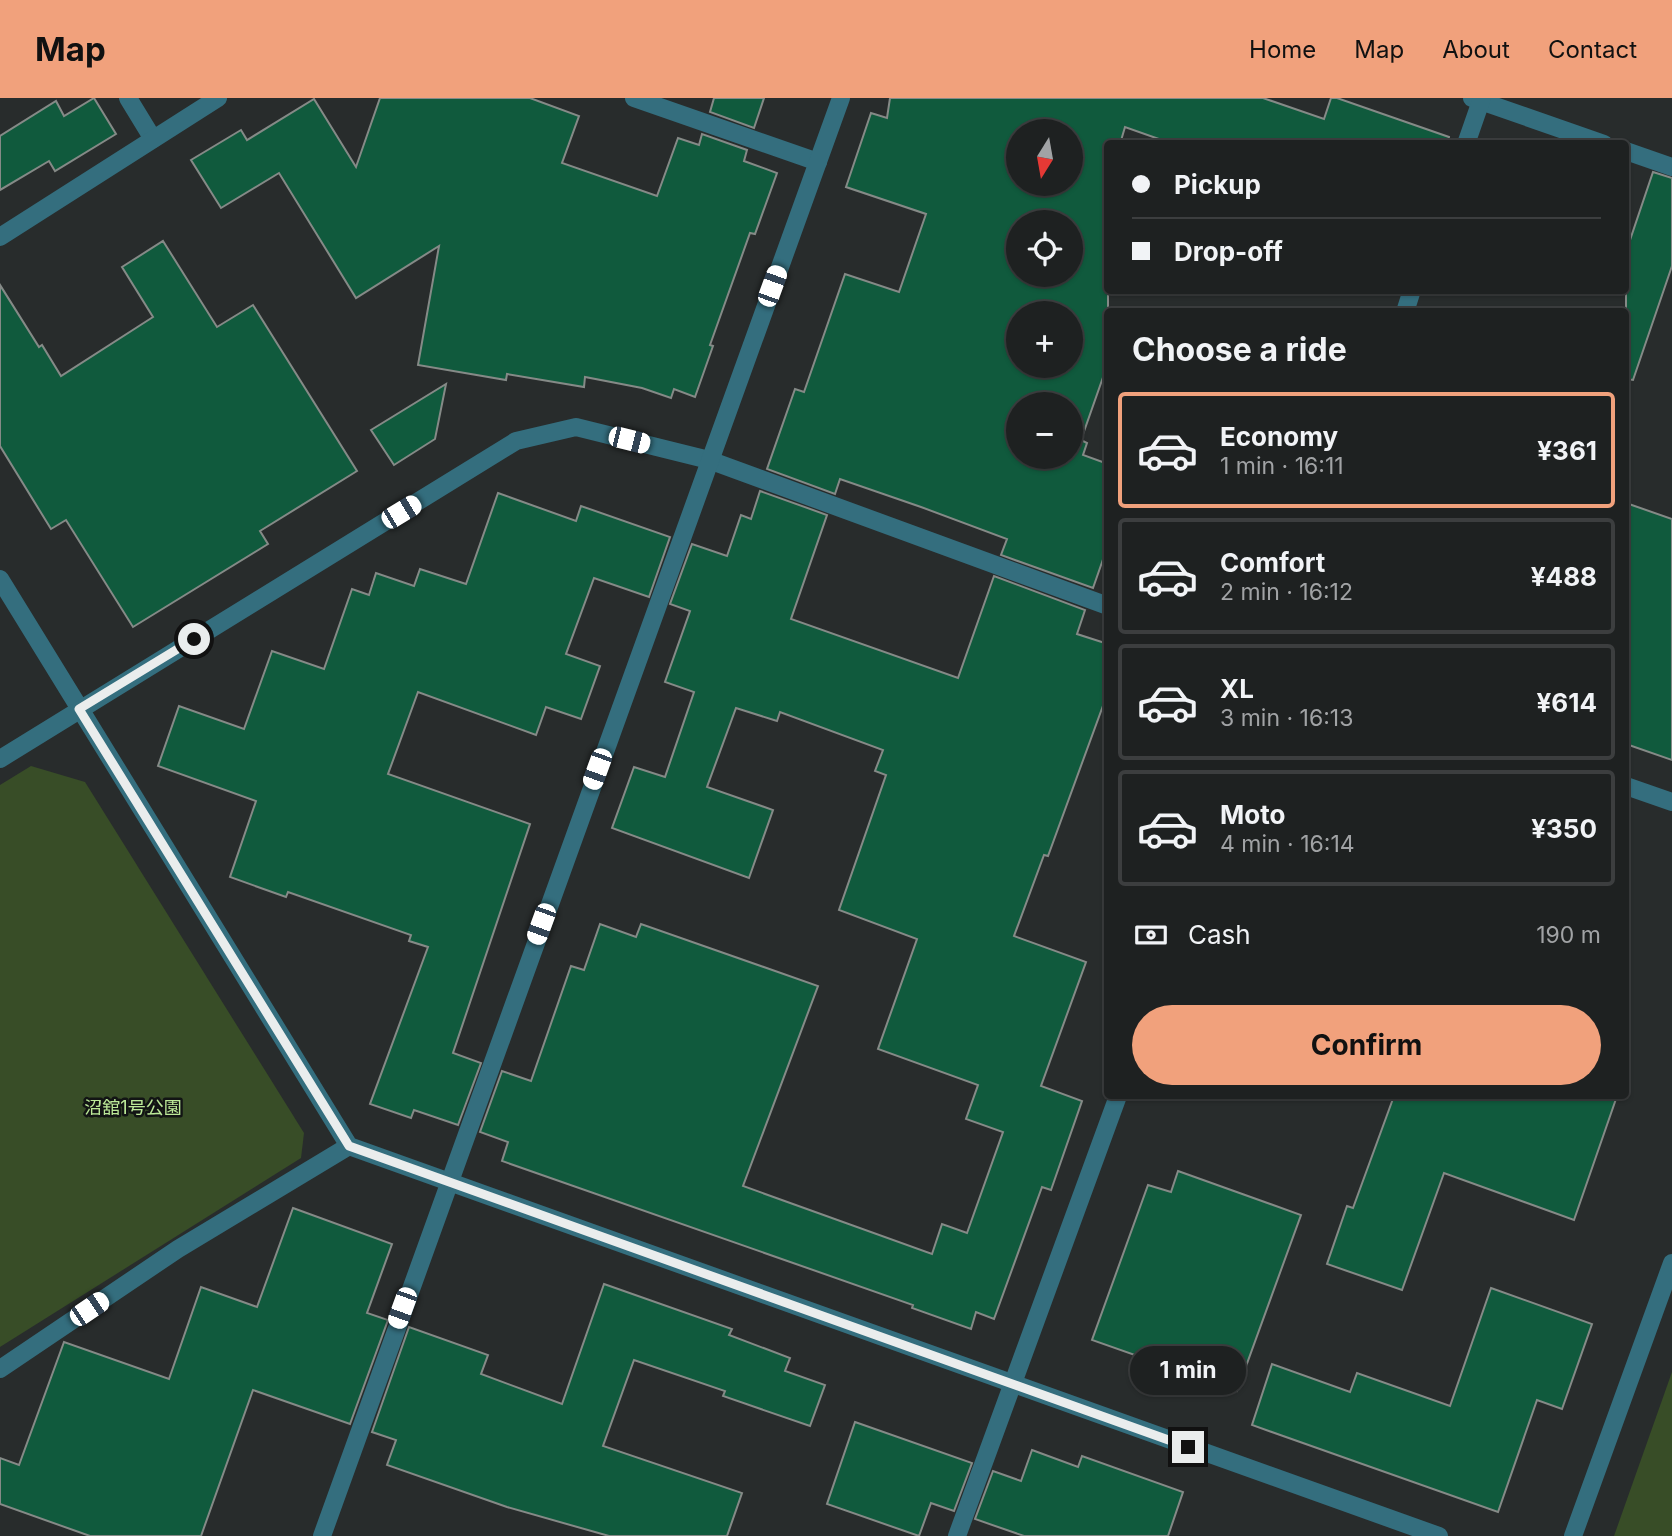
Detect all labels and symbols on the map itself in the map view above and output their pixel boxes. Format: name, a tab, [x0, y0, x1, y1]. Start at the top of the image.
north arrow	[1006, 119, 1083, 196]
car	[755, 263, 790, 309]
car	[607, 425, 652, 455]
car	[378, 492, 425, 532]
route start	[178, 623, 210, 655]
car	[580, 746, 615, 792]
car	[524, 901, 559, 947]
park label: 沼舘1号公園	[84, 1097, 182, 1118]
car	[385, 1285, 420, 1331]
car	[66, 1289, 113, 1329]
callout: 1 min	[1130, 1346, 1246, 1394]
route end	[1172, 1431, 1204, 1463]

